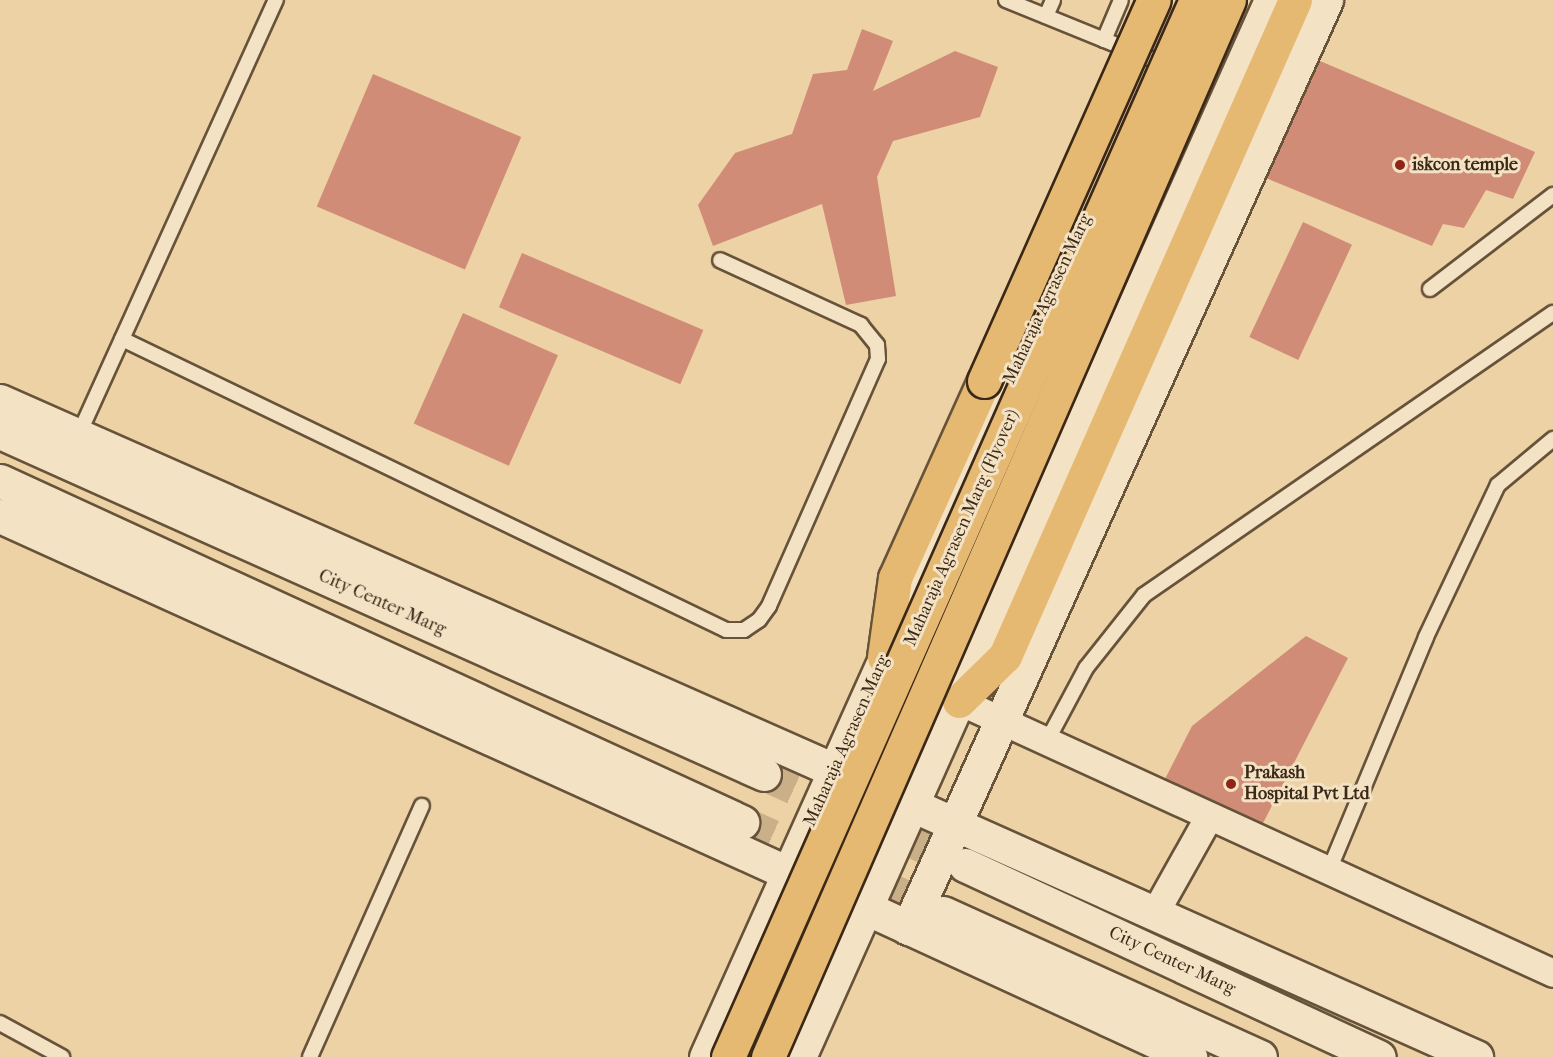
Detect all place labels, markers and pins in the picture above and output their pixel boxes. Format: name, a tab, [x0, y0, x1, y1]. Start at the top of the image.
place label: iskcon temple	[1412, 154, 1518, 176]
marker: iskcon temple	[1393, 158, 1407, 172]
place label: Prakash Hospital Pvt Ltd	[1244, 763, 1369, 806]
marker: Prakash Hospital Pvt Ltd	[1222, 775, 1240, 793]

